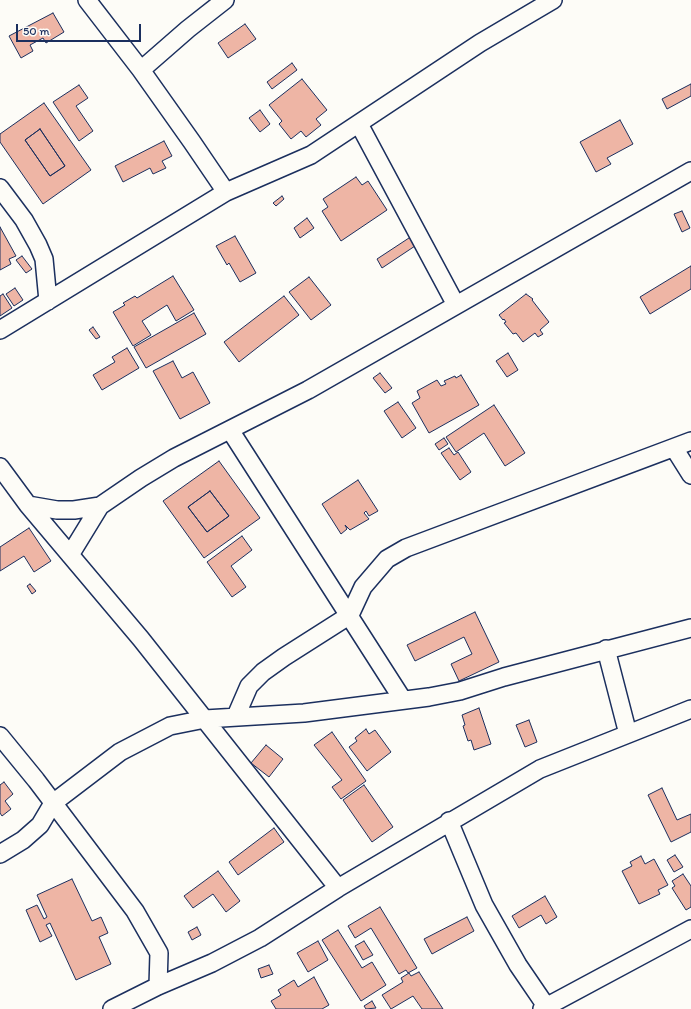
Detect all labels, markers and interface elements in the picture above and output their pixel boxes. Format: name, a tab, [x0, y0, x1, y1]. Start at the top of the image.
scale bar	[18, 16, 143, 42]
text: 50 m	[23, 24, 49, 38]

